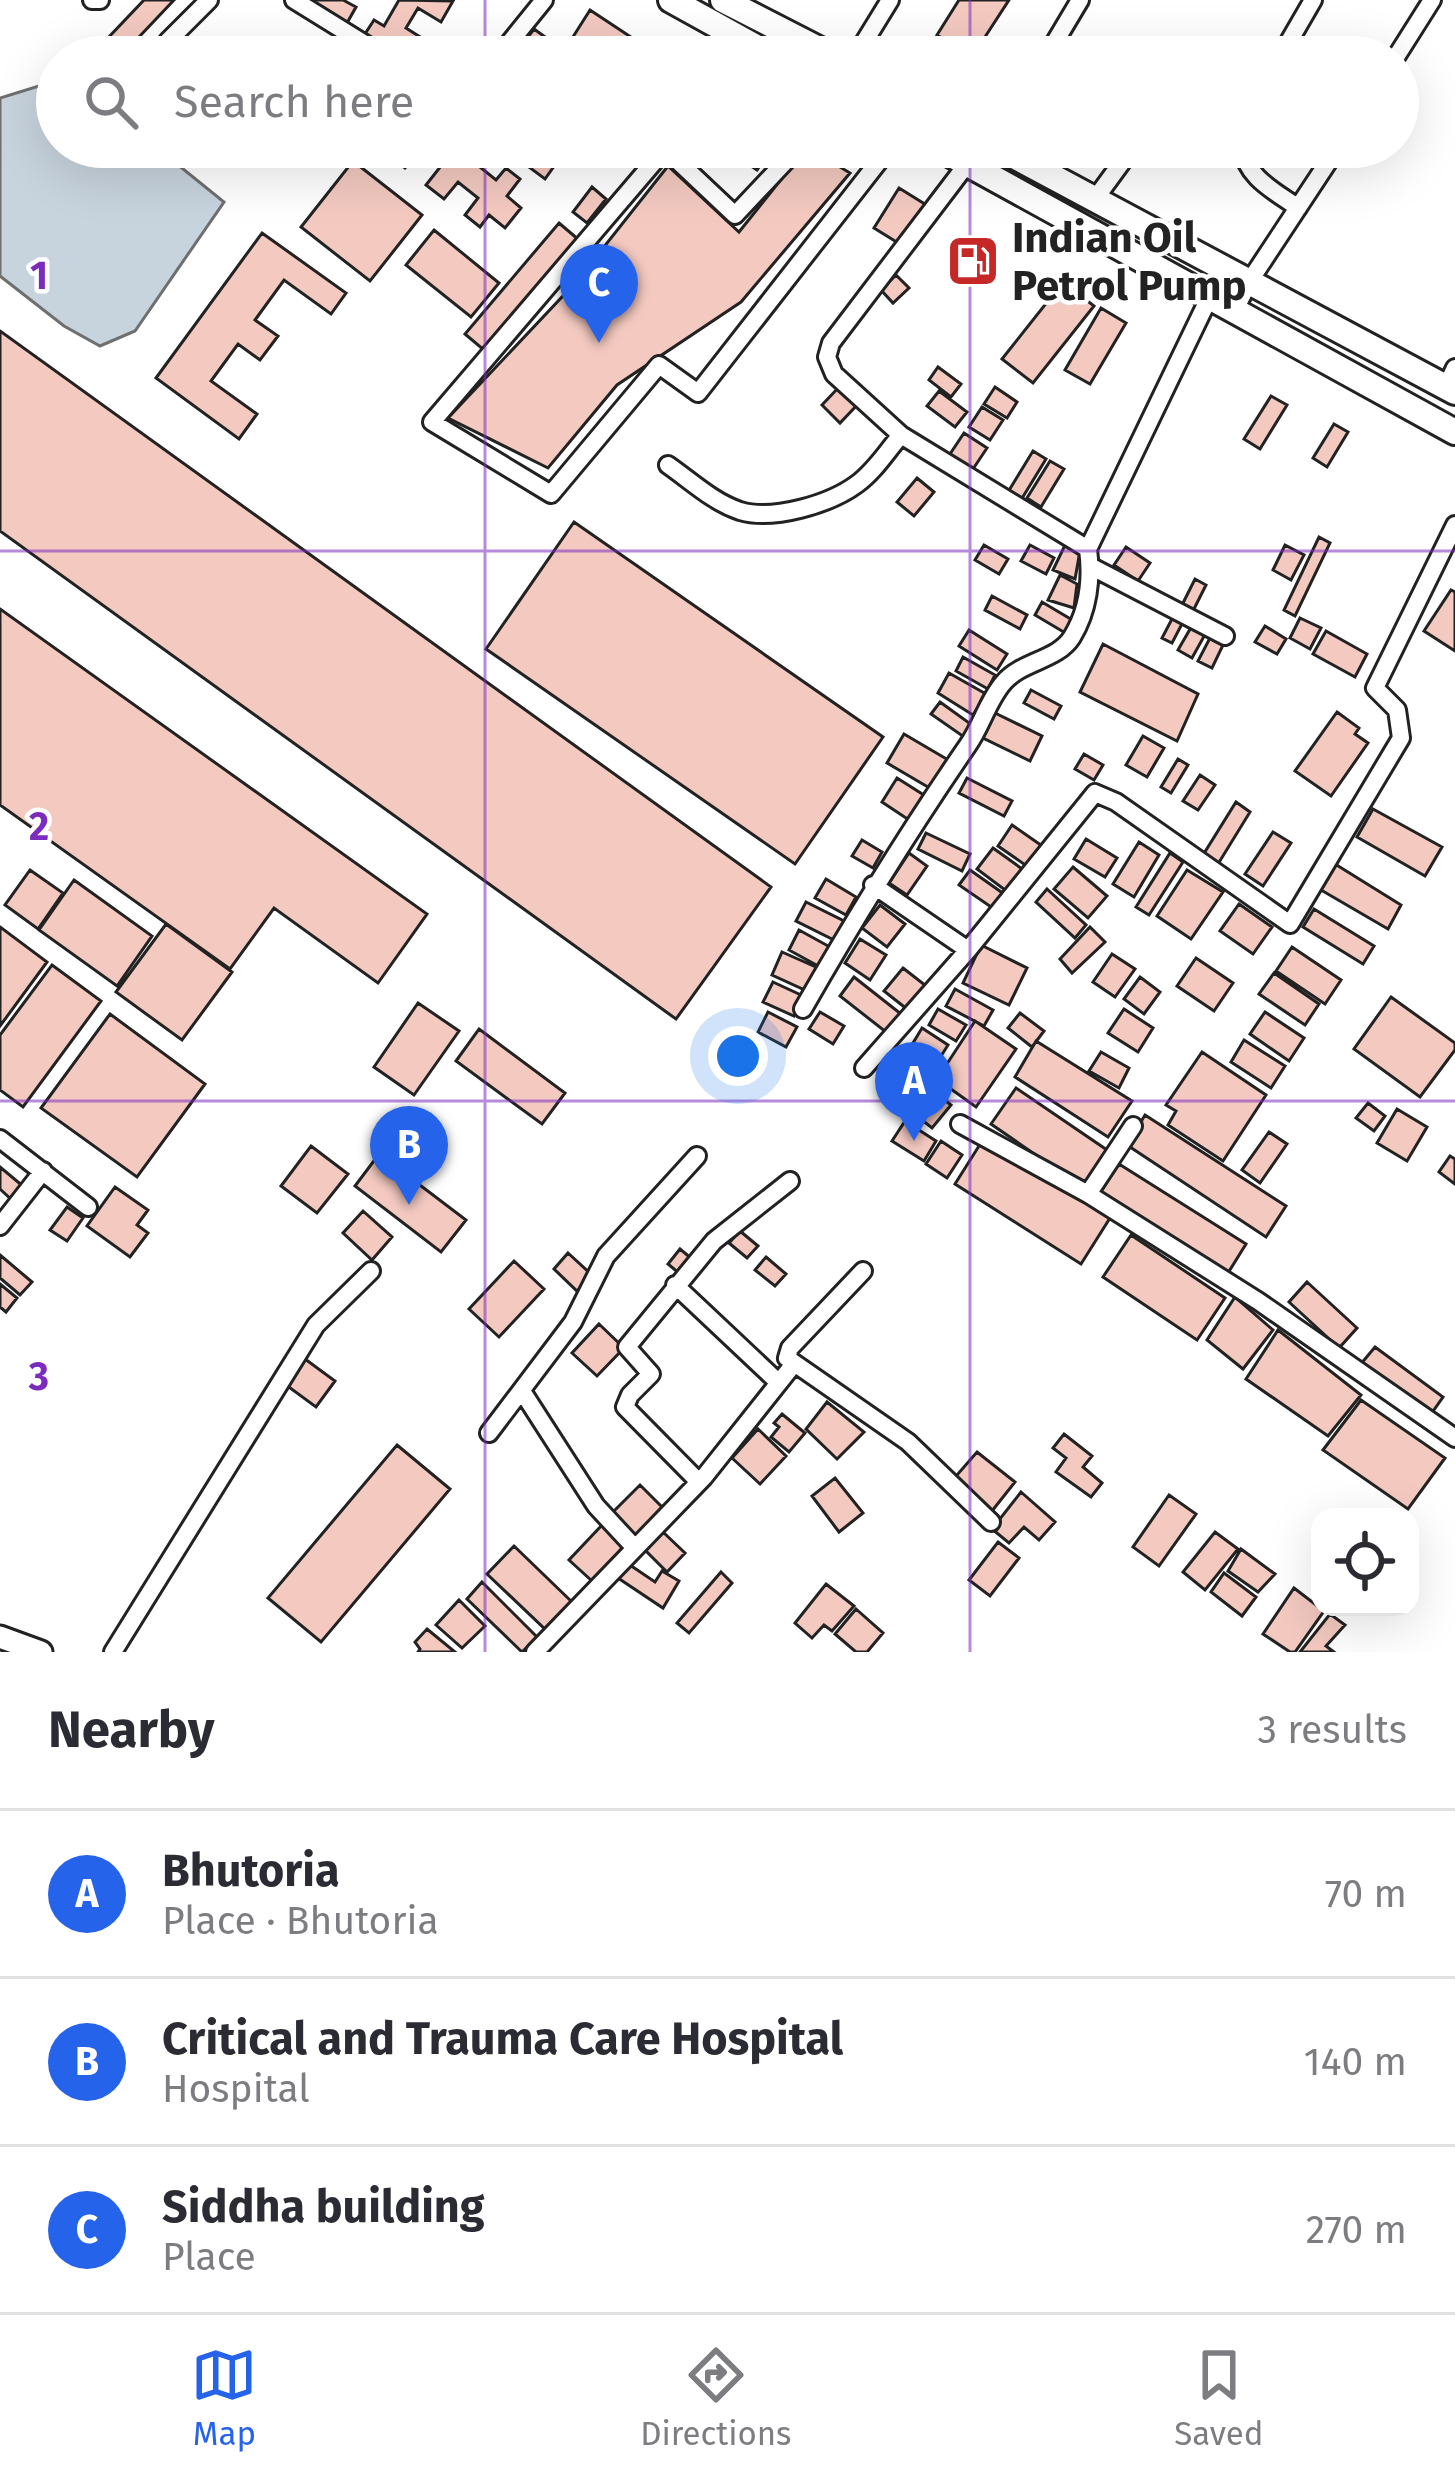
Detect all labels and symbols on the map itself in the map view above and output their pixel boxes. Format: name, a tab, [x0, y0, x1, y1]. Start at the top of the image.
place label: Indian Oil Petrol Pump	[1012, 213, 1247, 311]
fuel station icon: Indian Oil Petrol Pump	[945, 233, 1001, 289]
pin: C	[560, 244, 638, 343]
text: 1	[30, 253, 48, 299]
text: 2	[29, 804, 49, 850]
your location	[708, 1026, 768, 1086]
pin: A	[875, 1042, 953, 1141]
pin: B	[370, 1106, 448, 1205]
text: 3	[28, 1354, 49, 1400]

